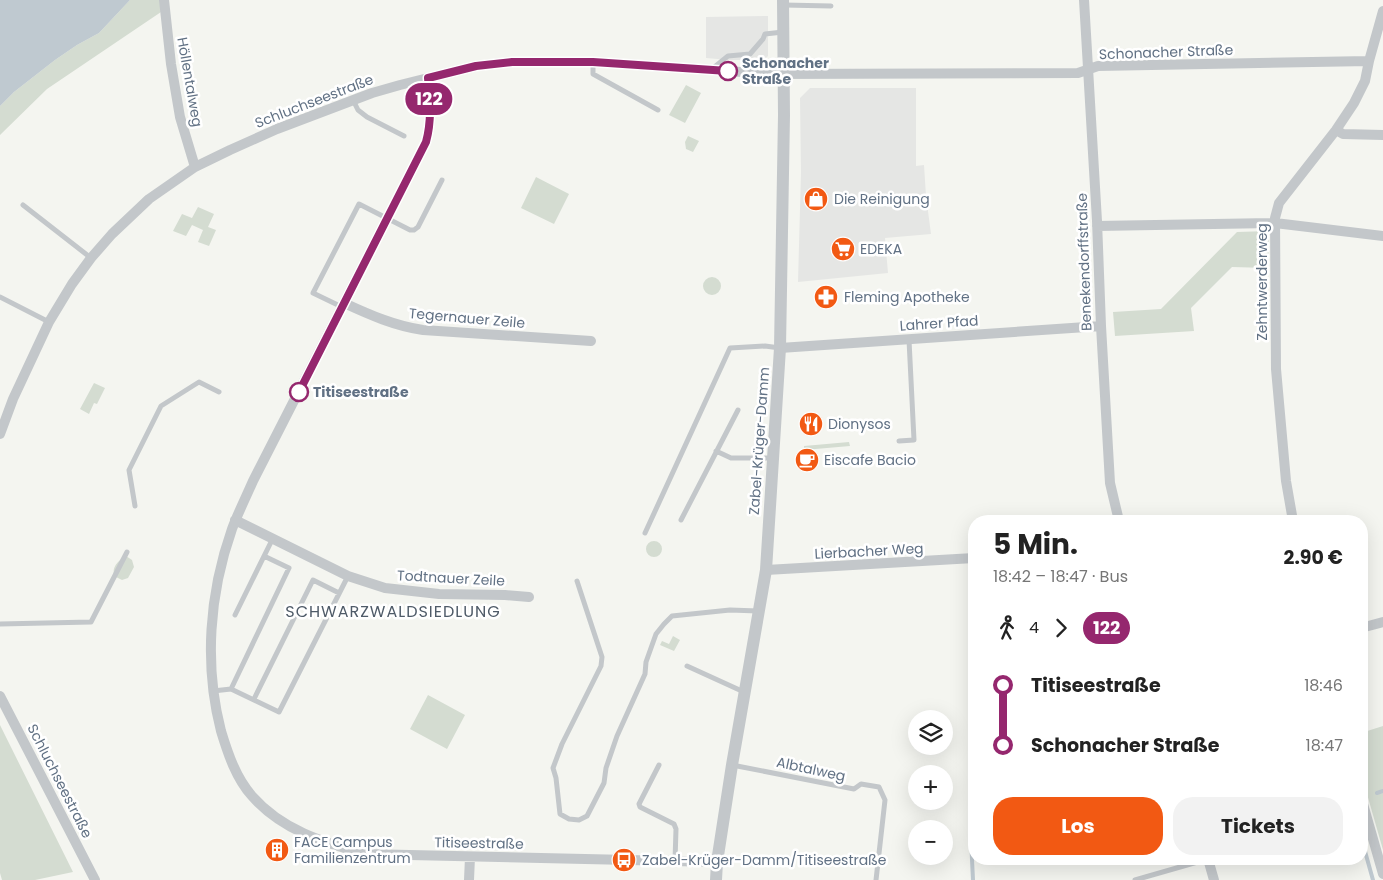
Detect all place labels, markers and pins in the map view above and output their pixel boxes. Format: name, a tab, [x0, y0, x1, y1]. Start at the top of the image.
place label: Schonacher Straße	[742, 53, 829, 89]
marker: Schonacher Straße	[718, 61, 738, 81]
shop icon: Die Reinigung	[803, 186, 829, 212]
place label: Die Reinigung	[834, 189, 930, 209]
supermarket icon: EDEKA	[830, 236, 856, 262]
place label: EDEKA	[860, 239, 902, 259]
pharmacy icon: Fleming Apotheke	[813, 284, 839, 310]
place label: Fleming Apotheke	[844, 287, 970, 307]
marker: Titiseestraße	[289, 382, 309, 402]
place label: Titiseestraße	[313, 382, 409, 402]
restaurant icon: Dionysos	[798, 411, 824, 437]
place label: Dionysos	[828, 414, 891, 434]
cafe icon: Eiscafe Bacio	[794, 447, 820, 473]
place label: Eiscafe Bacio	[824, 450, 916, 470]
place label: FACE Campus Familienzentrum	[294, 832, 411, 868]
building icon: FACE Campus Familienzentrum	[264, 837, 290, 863]
bus stop icon: Zabel-Krüger-Damm/Titiseestraße	[611, 847, 637, 873]
place label: Zabel-Krüger-Damm/Titiseestraße	[642, 850, 887, 870]

